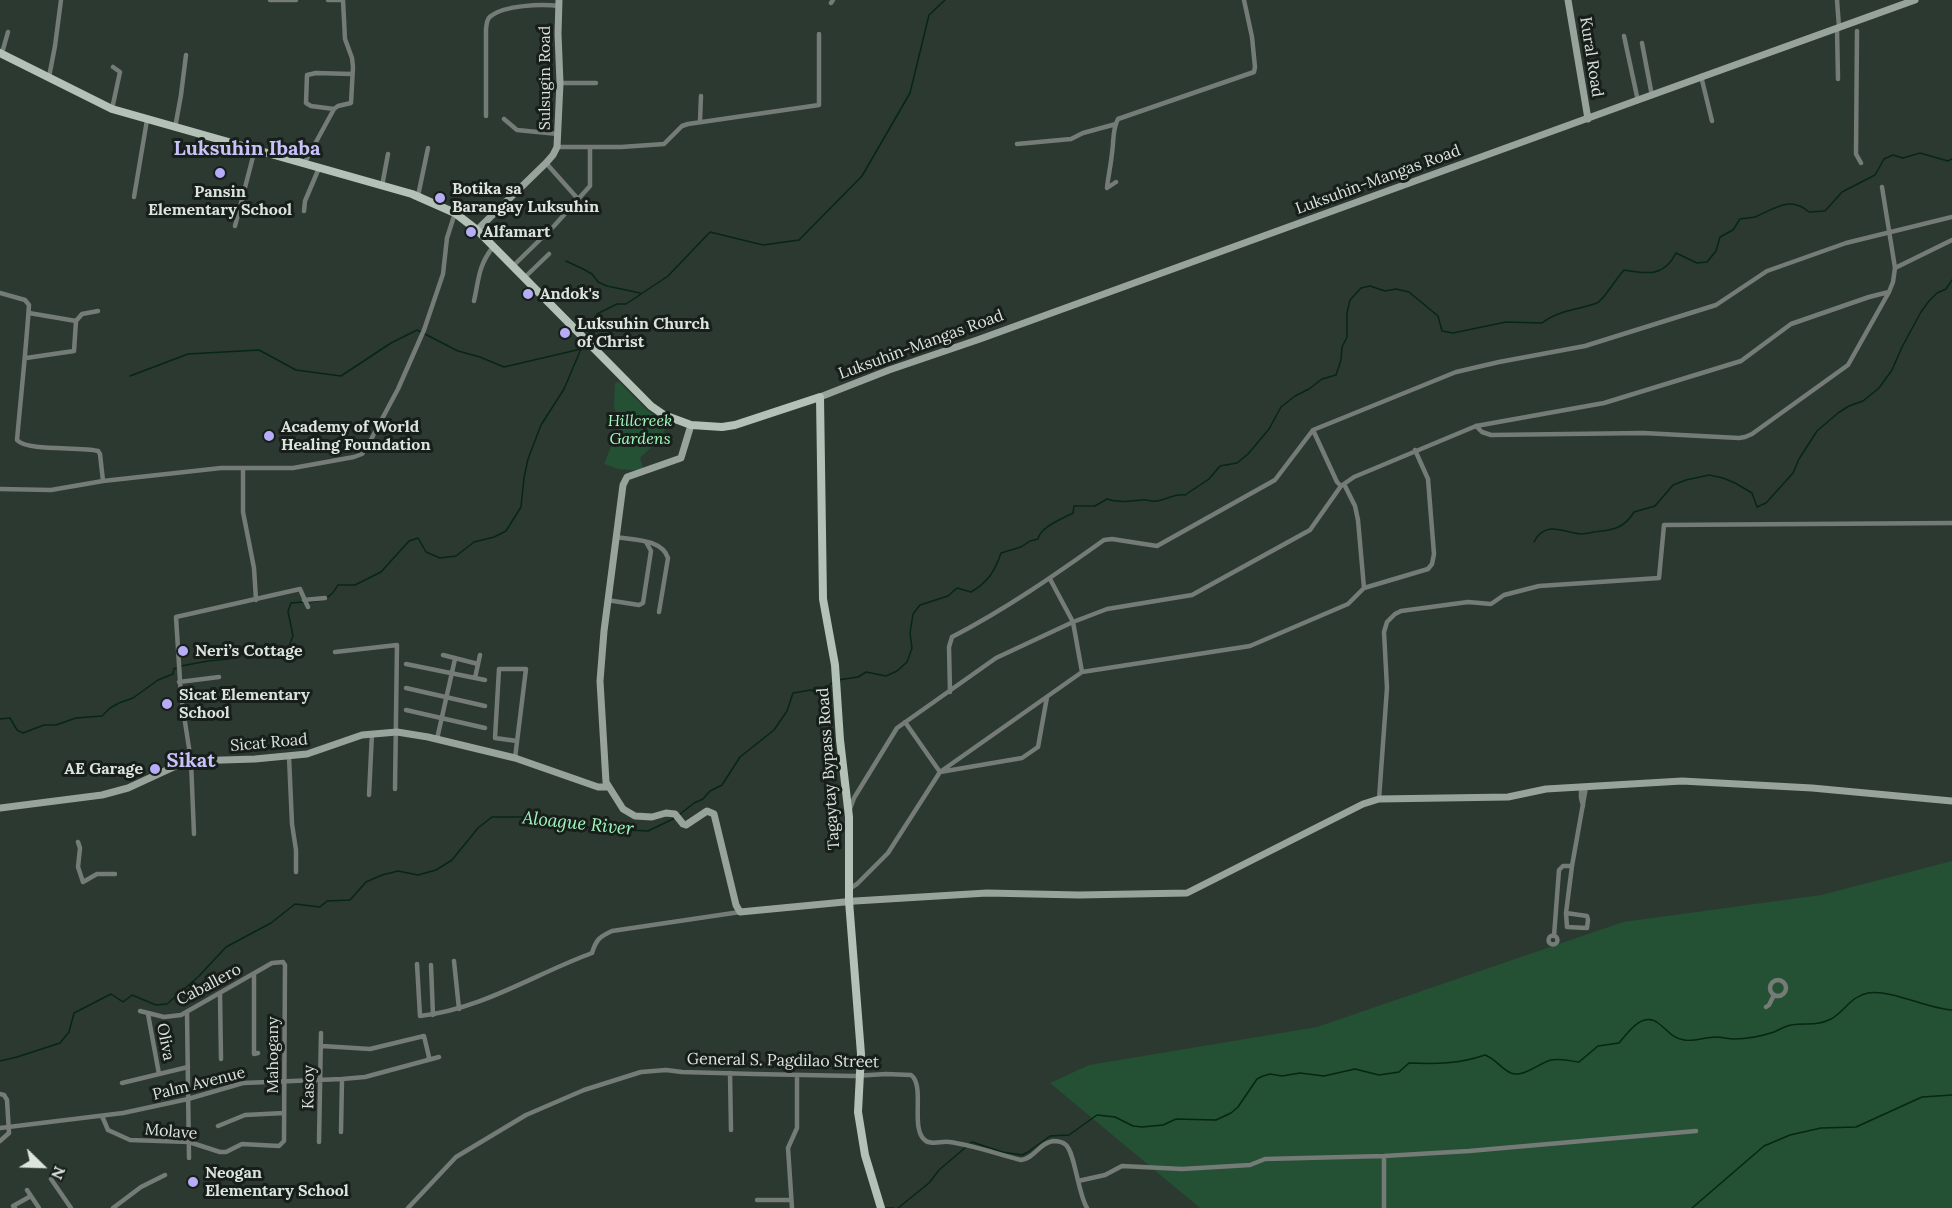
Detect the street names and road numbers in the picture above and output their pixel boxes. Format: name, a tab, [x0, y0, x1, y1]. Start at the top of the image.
street label: Kural Road	[1575, 15, 1607, 99]
street label: Sulsugin Road	[535, 26, 555, 130]
street label: Luksuhin-Mangas Road	[1293, 141, 1463, 219]
street label: Luksuhin-Mangas Road	[836, 306, 1006, 384]
street label: Tagaytay Bypass Road	[814, 687, 844, 851]
street label: Sicat Road	[230, 730, 308, 756]
street label: Caballero	[173, 960, 245, 1010]
street label: Mahogany	[263, 1016, 283, 1094]
street label: Oliva	[152, 1022, 178, 1062]
street label: General S. Pagdilao Street	[687, 1050, 879, 1072]
street label: Palm Avenue	[151, 1063, 247, 1105]
street label: Kasoy	[299, 1065, 319, 1109]
street label: Molave	[144, 1120, 198, 1144]

